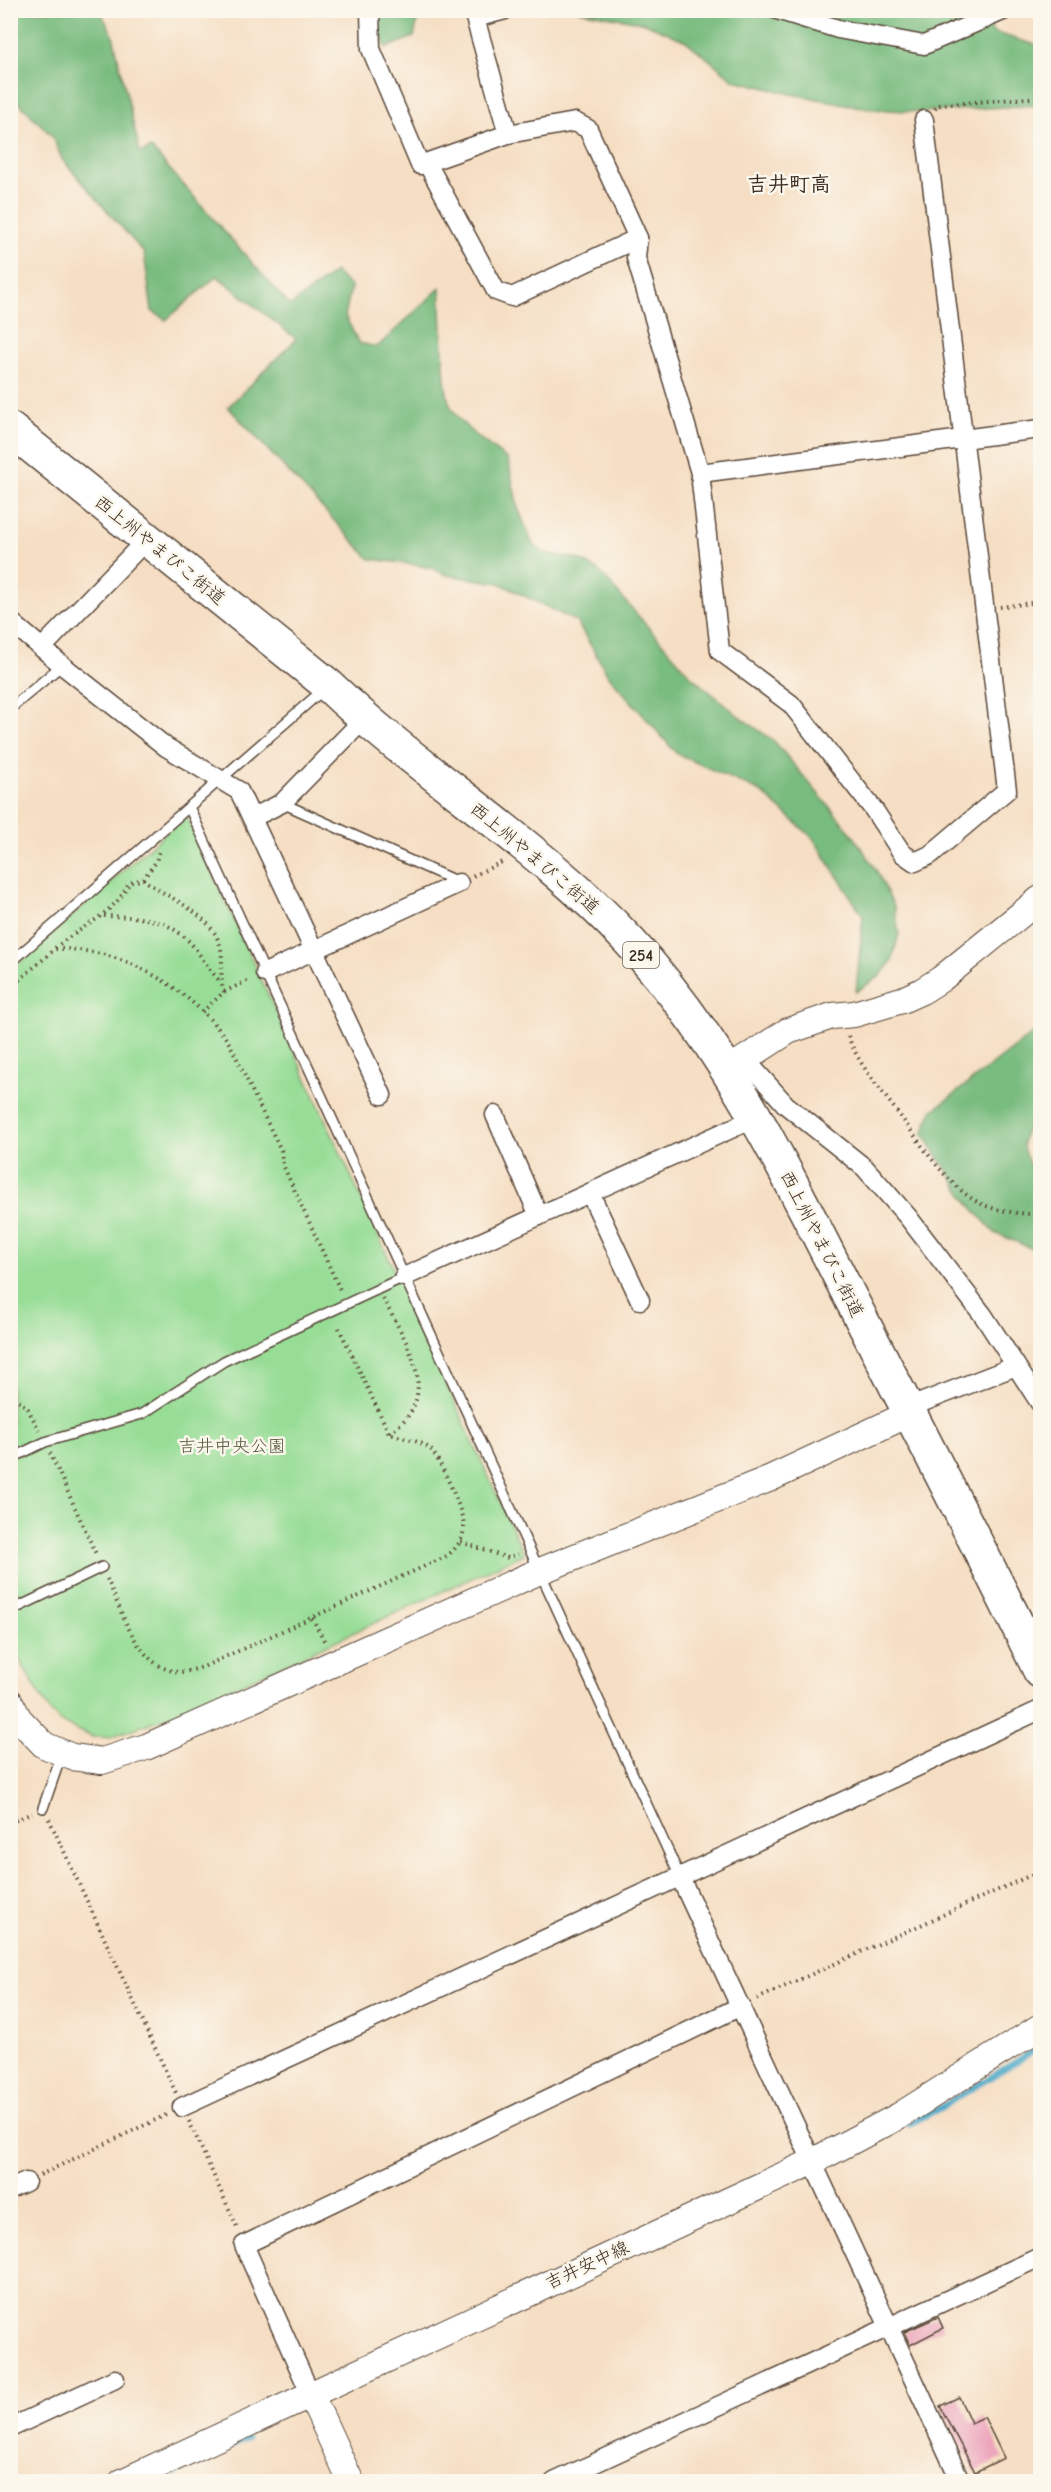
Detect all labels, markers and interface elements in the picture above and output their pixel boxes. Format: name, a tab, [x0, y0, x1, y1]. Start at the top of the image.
district label: 吉井町高	[747, 172, 831, 196]
street label: 西上州やまびこ街道	[90, 491, 229, 610]
street label: 西上州やまびこ街道	[466, 798, 603, 918]
road number: 254	[623, 942, 659, 968]
street label: 西上州やまびこ街道	[775, 1167, 868, 1321]
park label: 吉井中央公園	[178, 1436, 286, 1457]
street label: 吉井安中線	[542, 2237, 632, 2294]

